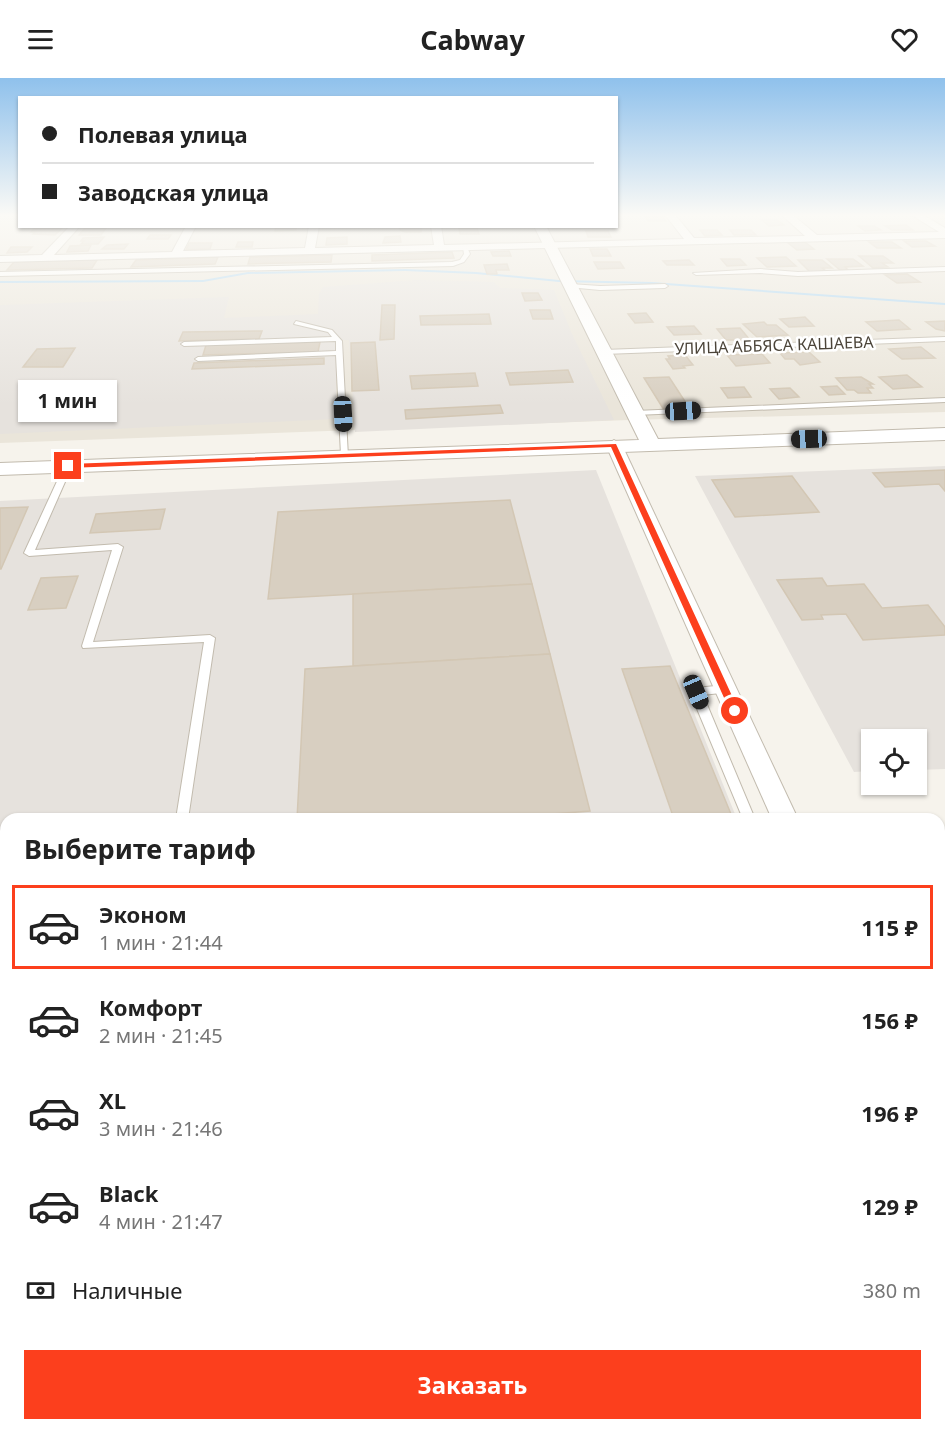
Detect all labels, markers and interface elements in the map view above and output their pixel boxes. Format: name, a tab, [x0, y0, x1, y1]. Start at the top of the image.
text: Cabway	[420, 21, 525, 58]
icon: menu	[24, 23, 57, 56]
icon: heart	[888, 23, 921, 56]
text: Полевая улица	[78, 119, 248, 149]
text: Заводская улица	[78, 177, 269, 207]
street label: УЛИЦА АББЯСА КАШАЕВА	[674, 331, 875, 359]
callout: 1 мин	[19, 379, 118, 421]
text: 1 мин	[38, 387, 97, 414]
car	[333, 396, 353, 432]
car	[665, 401, 701, 421]
car	[791, 429, 827, 449]
route end	[54, 452, 81, 479]
car	[681, 672, 711, 712]
route start	[721, 697, 748, 724]
map controls	[861, 729, 927, 795]
button: locate	[861, 729, 927, 795]
text: Выберите тариф	[24, 830, 256, 867]
text: Эконом	[99, 899, 187, 929]
icon: car	[27, 900, 81, 954]
text: 115 ₽	[861, 912, 918, 942]
text: 1 мин · 21:44	[99, 929, 223, 956]
text: Комфорт	[99, 992, 202, 1022]
icon: car	[27, 993, 81, 1047]
text: 156 ₽	[861, 1005, 918, 1035]
text: 2 мин · 21:45	[99, 1022, 223, 1049]
text: XL	[99, 1085, 126, 1115]
icon: car	[27, 1086, 81, 1140]
text: 196 ₽	[861, 1098, 918, 1128]
text: 3 мин · 21:46	[99, 1115, 223, 1142]
text: Black	[99, 1178, 158, 1208]
icon: car	[27, 1179, 81, 1233]
text: 129 ₽	[861, 1191, 918, 1221]
text: 4 мин · 21:47	[99, 1208, 223, 1235]
icon: cash	[24, 1274, 57, 1307]
text: Наличные	[72, 1275, 182, 1305]
text: 380 m	[863, 1277, 921, 1304]
button: Заказать	[24, 1350, 921, 1419]

